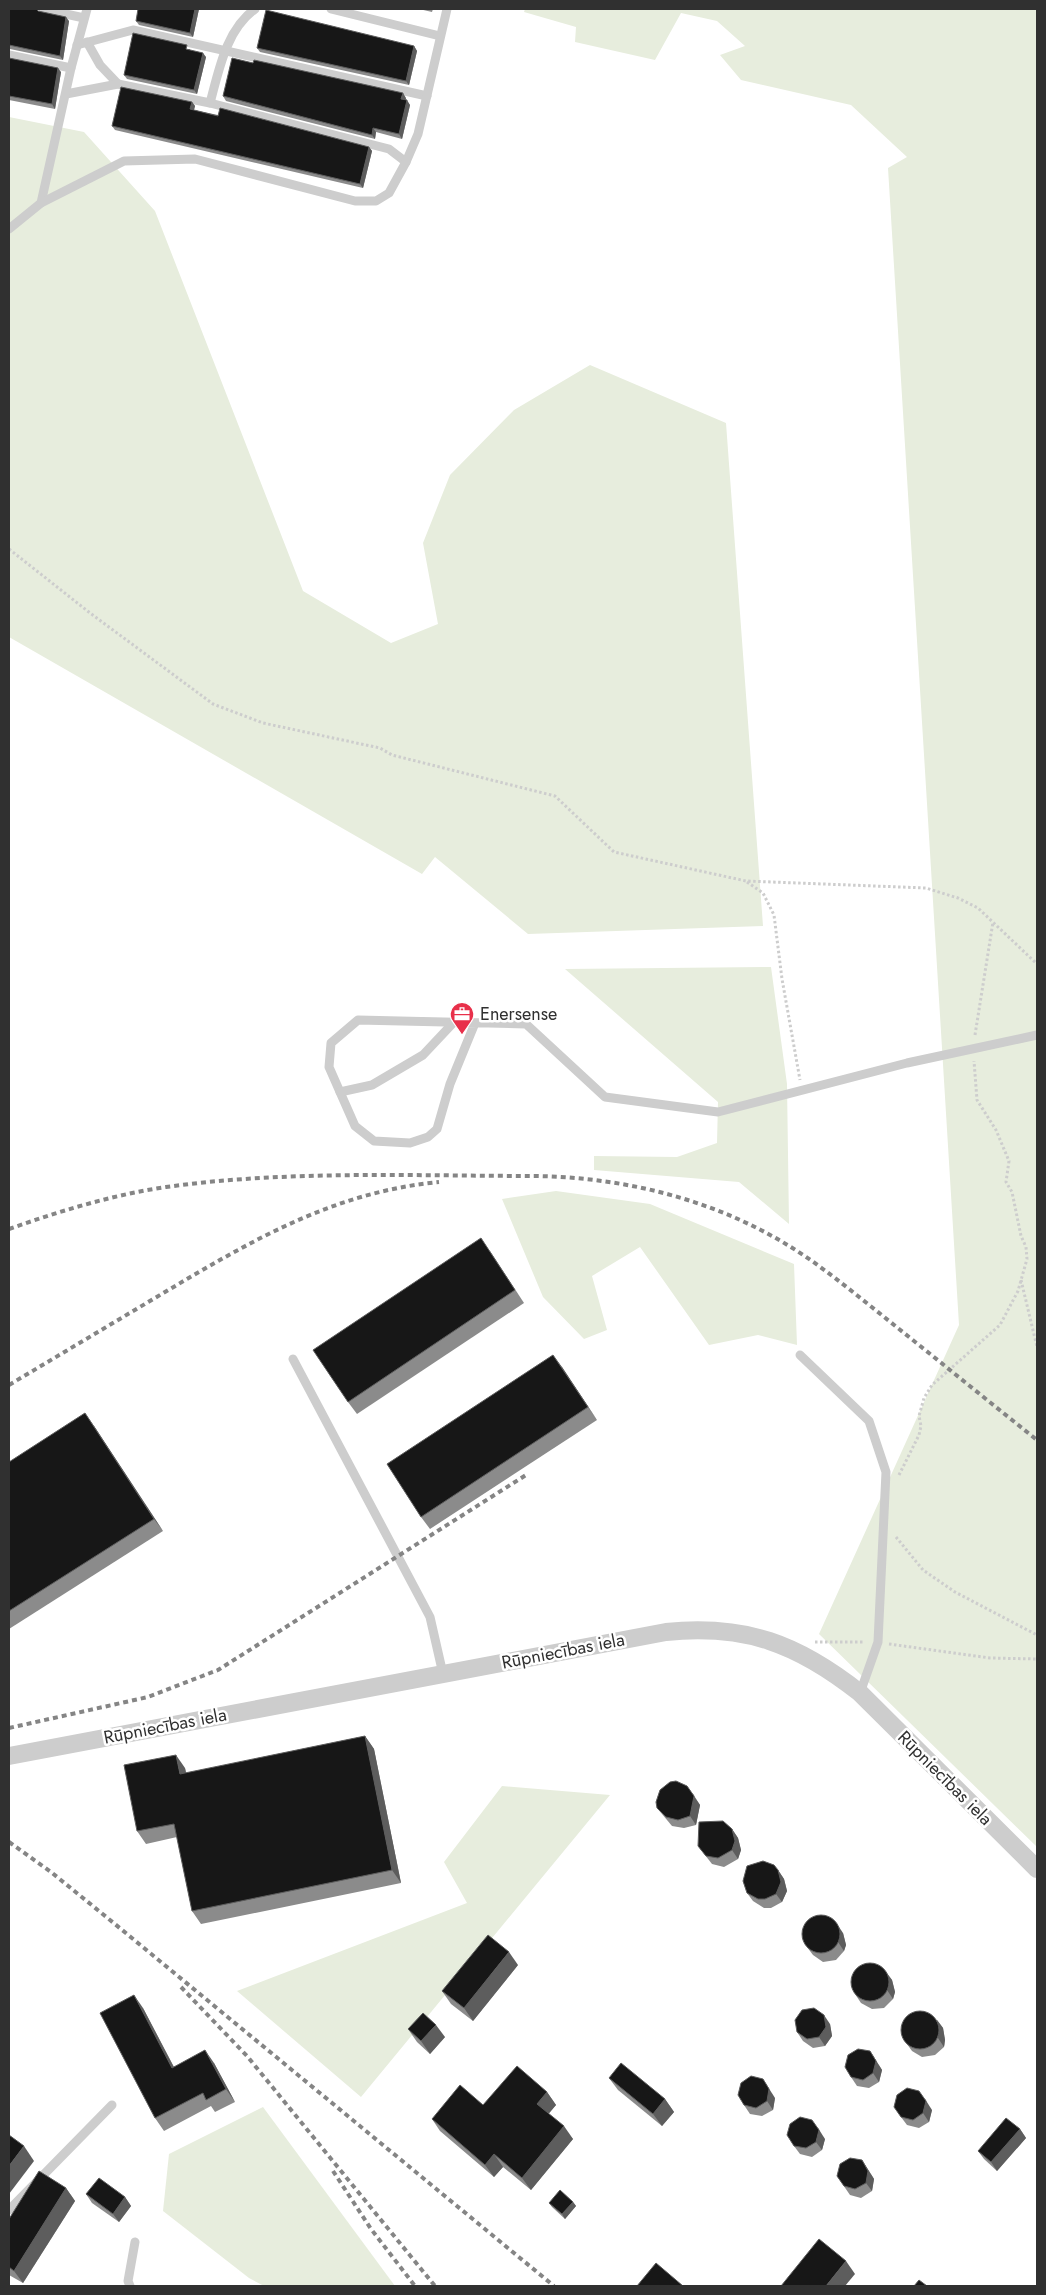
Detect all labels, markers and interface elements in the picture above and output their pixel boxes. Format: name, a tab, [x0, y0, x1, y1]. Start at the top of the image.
office icon: Enersense	[449, 1001, 475, 1035]
place label: Enersense	[480, 1001, 557, 1027]
street label: Rūpniecības iela	[499, 1626, 627, 1676]
street label: Rūpniecības iela	[101, 1701, 229, 1751]
street label: Rūpniecības iela	[892, 1725, 998, 1831]

